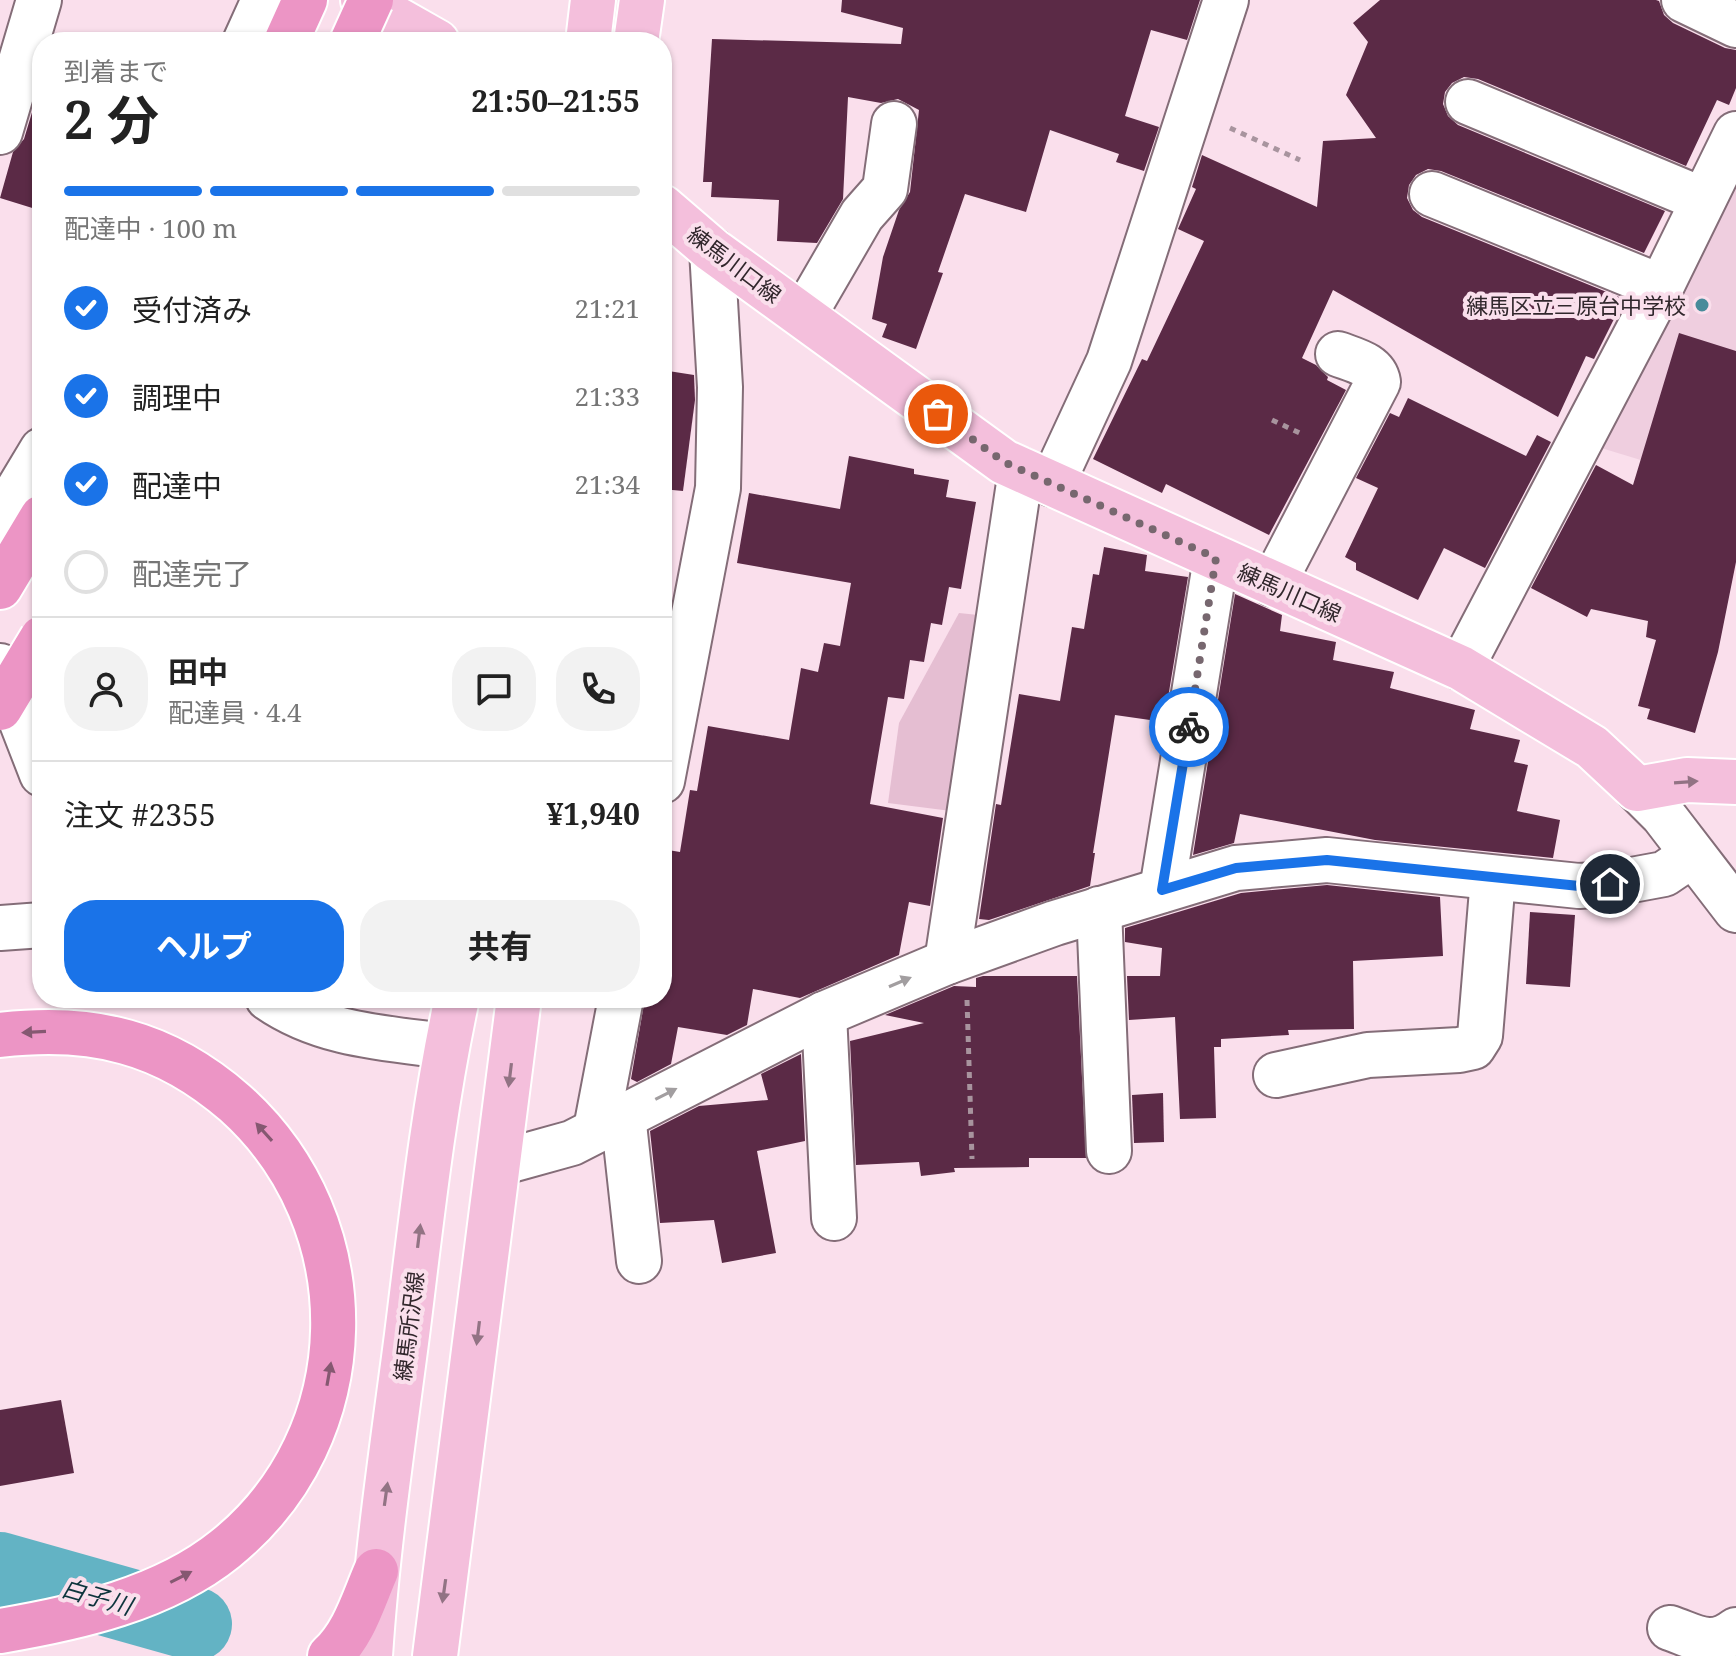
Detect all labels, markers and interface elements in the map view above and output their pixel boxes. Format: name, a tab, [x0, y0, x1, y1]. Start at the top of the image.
text: 到着まで	[64, 53, 168, 89]
text: 21:50–21:55	[471, 80, 640, 121]
text: 2 分	[64, 83, 159, 154]
text: 配達中 · 100 m	[64, 210, 237, 246]
street label: 練馬川口線	[682, 219, 788, 309]
icon: check	[64, 286, 108, 330]
text: 受付済み	[132, 289, 252, 330]
text: 21:21	[574, 290, 640, 326]
place label: 練馬区立三原台中学校	[1466, 290, 1686, 320]
marker: 練馬区立三原台中学校	[1693, 296, 1711, 314]
icon: check	[64, 374, 108, 418]
text: 調理中	[132, 377, 222, 418]
text: 21:33	[574, 378, 640, 414]
pin	[904, 380, 972, 448]
icon: bag	[916, 392, 960, 436]
icon: check	[64, 462, 108, 506]
text: 配達中	[132, 465, 222, 506]
text: 21:34	[574, 466, 640, 502]
text: 配達完了	[132, 553, 252, 594]
street label: 練馬川口線	[1234, 556, 1346, 628]
button: person	[64, 647, 148, 731]
button: chat	[452, 647, 536, 731]
button: phone	[556, 647, 640, 731]
text: 田中	[168, 651, 228, 692]
courier	[1149, 687, 1229, 767]
text: 配達員 · 4.4	[168, 694, 302, 730]
icon: bike	[1167, 705, 1211, 749]
one-way arrow	[1674, 775, 1699, 788]
text: ¥1,940	[546, 793, 640, 834]
text: 注文 #2355	[64, 794, 216, 835]
pin	[1576, 850, 1644, 918]
icon: home	[1588, 862, 1632, 906]
button: ヘルプ	[64, 900, 344, 992]
button: 共有	[360, 900, 640, 992]
one-way arrow	[888, 975, 912, 988]
one-way arrow	[21, 1026, 46, 1039]
one-way arrow	[504, 1063, 517, 1088]
one-way arrow	[654, 1087, 677, 1100]
one-way arrow	[255, 1122, 273, 1141]
one-way arrow	[413, 1223, 426, 1248]
street label: 練馬所沢線	[386, 1270, 430, 1382]
one-way arrow	[471, 1321, 484, 1346]
one-way arrow	[323, 1361, 335, 1386]
one-way arrow	[380, 1481, 393, 1506]
water label: 白子川	[58, 1570, 139, 1623]
one-way arrow	[170, 1570, 193, 1584]
one-way arrow	[437, 1579, 450, 1604]

